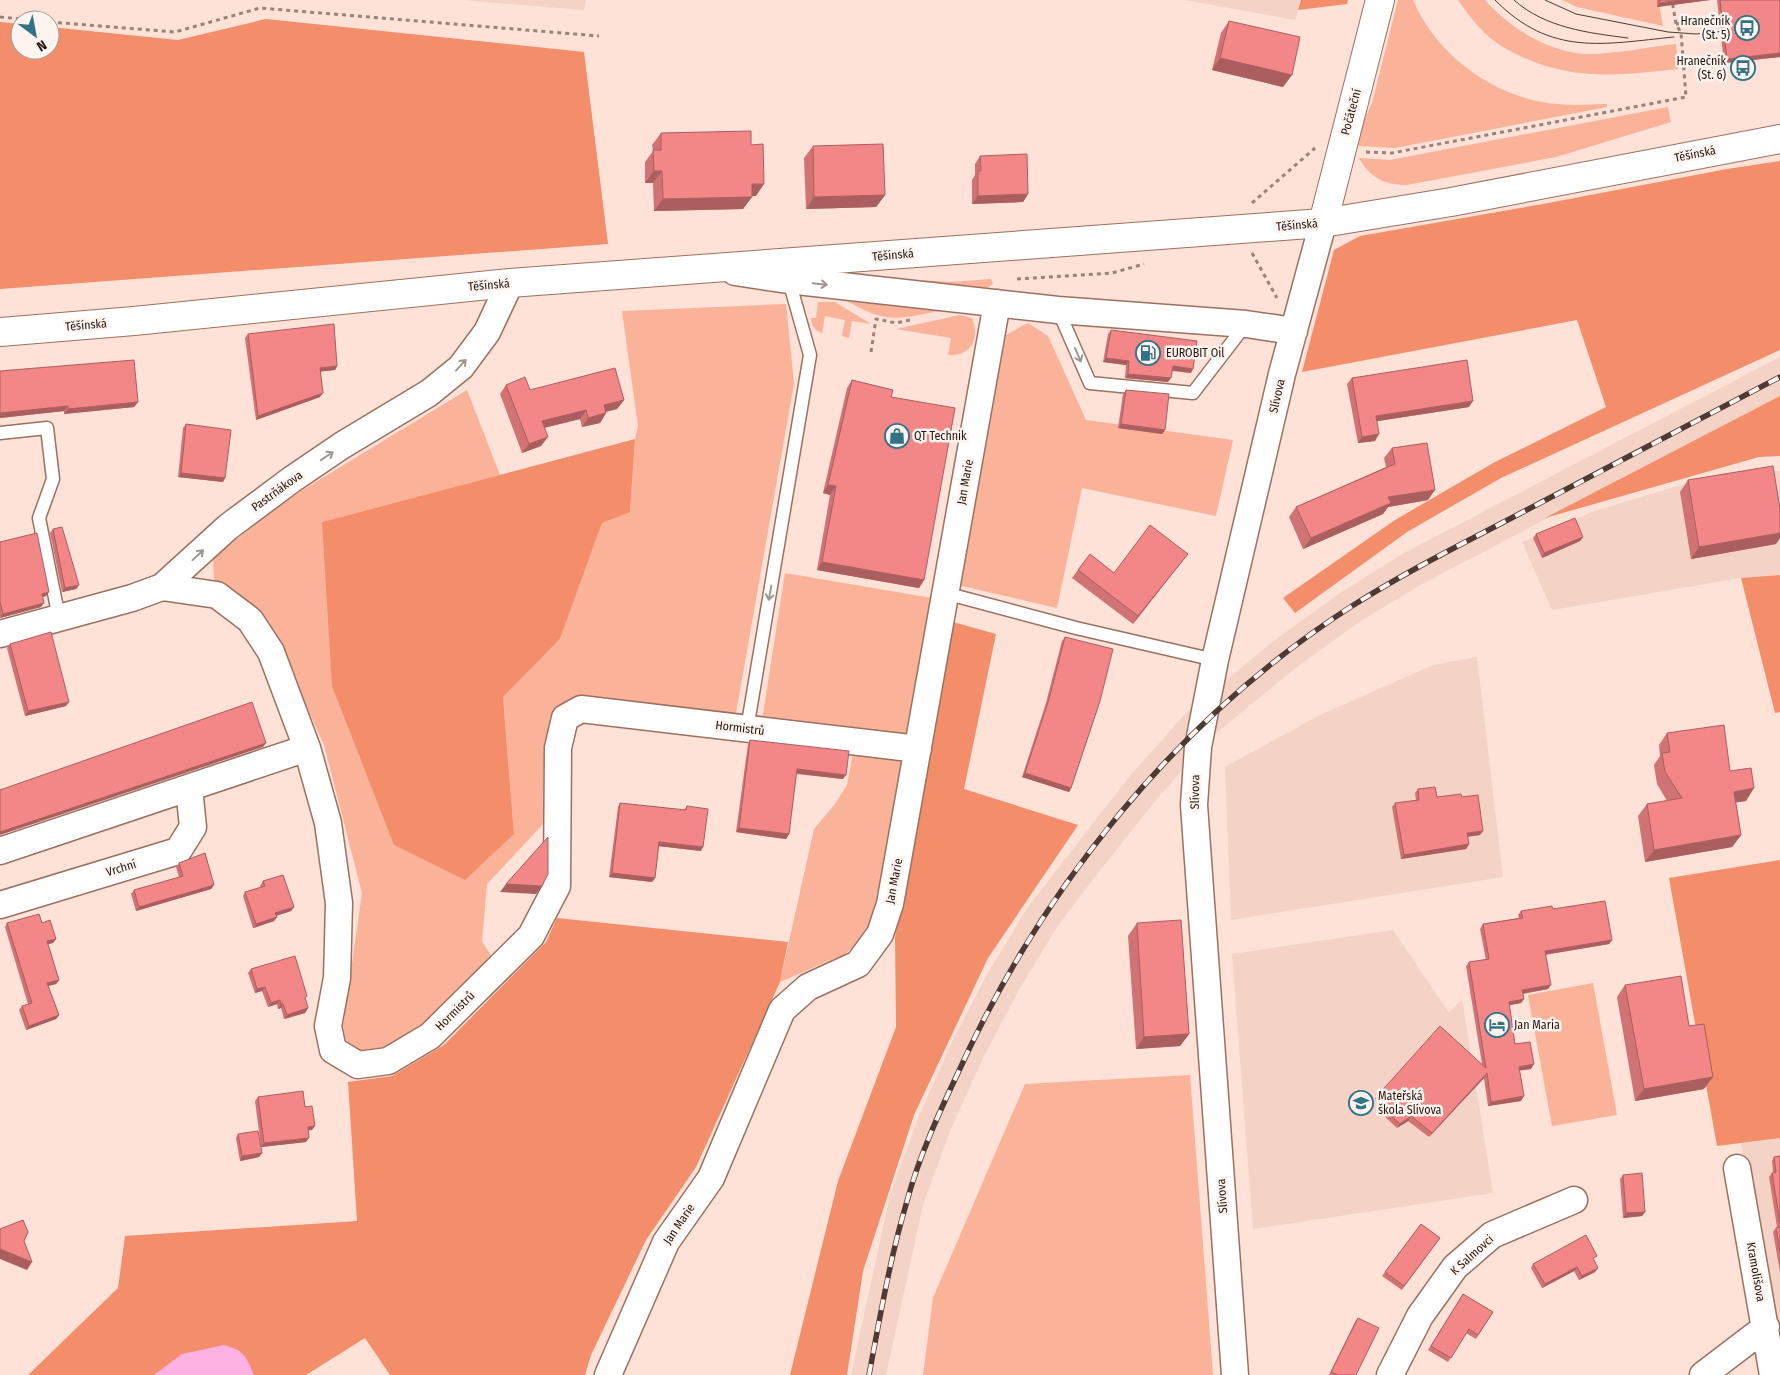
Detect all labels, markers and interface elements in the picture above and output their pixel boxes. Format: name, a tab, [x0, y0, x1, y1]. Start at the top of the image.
north arrow	[10, 10, 60, 60]
place label: Hranečník (St. 5)	[1681, 14, 1730, 42]
bus stop icon: Hranečník (St. 5)	[1734, 15, 1760, 41]
text: N	[34, 36, 50, 55]
place label: Hranečník (St. 6)	[1677, 54, 1726, 82]
bus stop icon: Hranečník (St. 6)	[1730, 55, 1756, 81]
street label: Počáteční	[1338, 87, 1364, 137]
street label: Těšínská	[1673, 143, 1717, 165]
street label: Těšínská	[1276, 216, 1319, 234]
street label: Těšínská	[872, 246, 915, 264]
street label: Těšínská	[468, 276, 511, 294]
one-way arrow	[812, 279, 828, 289]
street label: Těšínská	[65, 316, 108, 334]
fuel station icon: EUROBIT Oil	[1135, 340, 1161, 366]
place label: EUROBIT Oil	[1166, 346, 1224, 360]
one-way arrow	[1073, 347, 1083, 362]
one-way arrow	[455, 359, 467, 372]
street label: Slívova	[1266, 377, 1288, 415]
shop icon: QT Technik	[884, 423, 910, 449]
place label: QT Technik	[914, 429, 967, 443]
one-way arrow	[320, 451, 334, 461]
street label: Jan Marie	[954, 458, 976, 506]
street label: Pastrňákova	[249, 468, 305, 514]
one-way arrow	[192, 549, 205, 560]
one-way arrow	[764, 584, 774, 600]
street label: Hormistrů	[715, 718, 765, 738]
street label: Slívova	[1188, 774, 1202, 810]
street label: Vrchní	[104, 857, 138, 879]
street label: Jan Marie	[883, 857, 905, 905]
street label: Hormistrů	[433, 989, 477, 1033]
hotel icon: Jan Maria	[1484, 1012, 1510, 1038]
place label: Jan Maria	[1514, 1018, 1560, 1032]
place label: Mateřská škola Slívova	[1378, 1089, 1442, 1117]
school or university icon: Mateřská škola Slívova	[1348, 1090, 1374, 1116]
street label: Slívova	[1214, 1178, 1230, 1214]
street label: Jan Marie	[660, 1201, 698, 1247]
street label: K Salmovci	[1448, 1232, 1496, 1278]
street label: Kramolišova	[1744, 1241, 1768, 1303]

